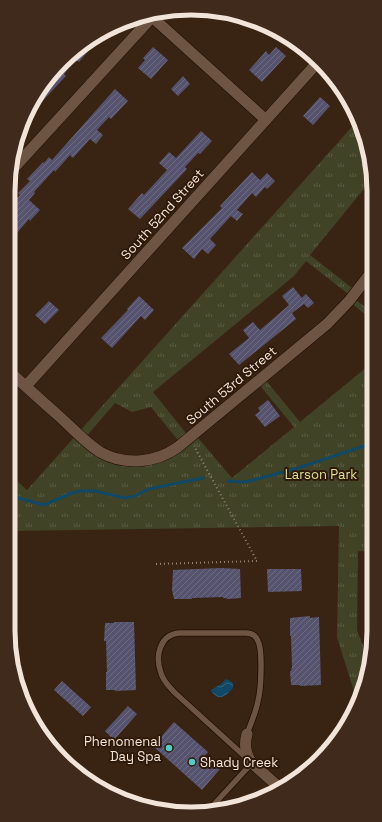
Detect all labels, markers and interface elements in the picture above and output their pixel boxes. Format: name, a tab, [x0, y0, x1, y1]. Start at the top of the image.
street label: South 52nd Street	[117, 165, 208, 263]
street label: South 53rd Street	[183, 343, 280, 428]
park label: Larson Park	[285, 466, 357, 483]
place label: Phenomenal Day Spa	[84, 733, 162, 765]
marker: Phenomenal Day Spa	[164, 743, 174, 753]
place label: Shady Creek	[200, 754, 278, 771]
marker: Shady Creek	[187, 757, 197, 767]

